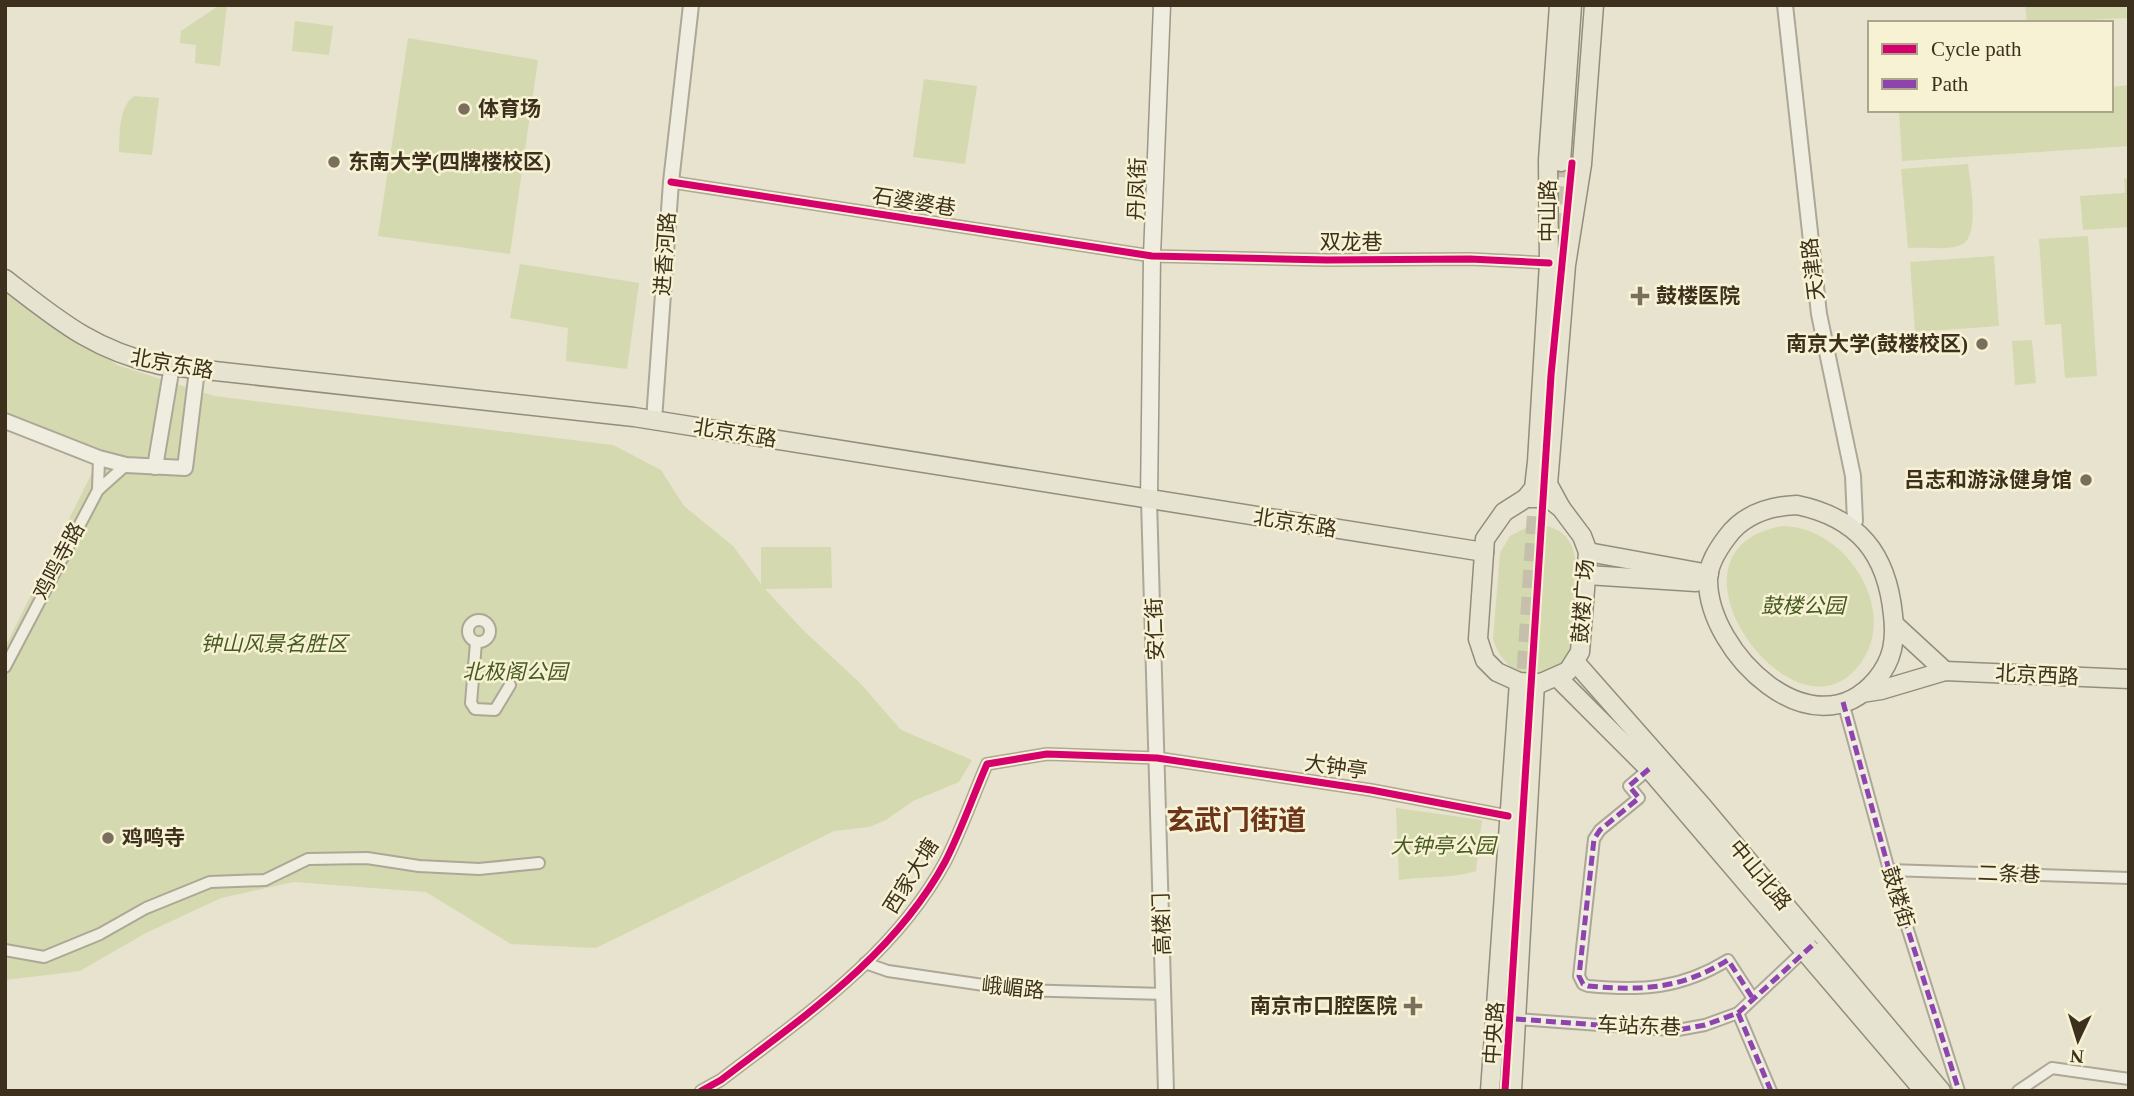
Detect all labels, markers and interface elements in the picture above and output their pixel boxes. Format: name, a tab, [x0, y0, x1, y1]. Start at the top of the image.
legend	[1868, 21, 2113, 112]
text: Cycle path	[1931, 37, 2022, 61]
text: Path	[1931, 72, 1969, 96]
place label: 体育场	[478, 97, 541, 121]
marker: 体育场	[456, 101, 472, 117]
place label: 东南大学(四牌楼校区)	[348, 150, 551, 174]
marker: 东南大学(四牌楼校区)	[326, 154, 342, 170]
street label: 丹凤街	[1124, 157, 1150, 221]
street label: 中山路	[1536, 180, 1560, 243]
street label: 石婆婆巷	[871, 184, 957, 220]
street label: 进香河路	[650, 211, 680, 297]
street label: 双龙巷	[1320, 230, 1383, 254]
street label: 天津路	[1797, 236, 1829, 302]
place label: 鼓楼医院	[1656, 284, 1740, 308]
marker: 鼓楼医院	[1630, 286, 1650, 306]
place label: 南京大学(鼓楼校区)	[1786, 332, 1968, 356]
marker: 南京大学(鼓楼校区)	[1974, 336, 1990, 352]
street label: 北京东路	[129, 345, 215, 383]
street label: 北京东路	[692, 415, 778, 451]
place label: 吕志和游泳健身馆	[1904, 468, 2072, 492]
marker: 吕志和游泳健身馆	[2078, 472, 2094, 488]
street label: 北京东路	[1252, 505, 1338, 541]
street label: 鸡鸣寺路	[29, 518, 89, 604]
street label: 鼓楼广场	[1568, 558, 1598, 644]
park label: 鼓楼公园	[1761, 594, 1848, 618]
street label: 安仁街	[1142, 597, 1168, 661]
park label: 钟山风景名胜区	[201, 632, 350, 656]
park label: 北极阁公园	[463, 660, 570, 684]
street label: 北京西路	[1994, 661, 2080, 689]
street label: 大钟亭	[1303, 751, 1369, 783]
district label: 玄武门街道	[1166, 805, 1306, 836]
place label: 鸡鸣寺	[122, 826, 185, 850]
marker: 鸡鸣寺	[100, 830, 116, 846]
street label: 西家大塘	[879, 834, 943, 918]
park label: 大钟亭公园	[1391, 834, 1498, 858]
street label: 中山北路	[1724, 835, 1796, 915]
street label: 二条巷	[1977, 861, 2041, 887]
street label: 鼓楼街	[1877, 863, 1919, 931]
street label: 高楼门	[1149, 892, 1175, 956]
street label: 峨嵋路	[980, 973, 1046, 1003]
place label: 南京市口腔医院	[1250, 994, 1397, 1018]
marker: 南京市口腔医院	[1403, 996, 1423, 1016]
street label: 中央路	[1480, 1001, 1508, 1065]
north arrow	[2043, 1005, 2113, 1075]
street label: 车站东巷	[1597, 1013, 1681, 1039]
text: N	[2069, 1045, 2084, 1067]

